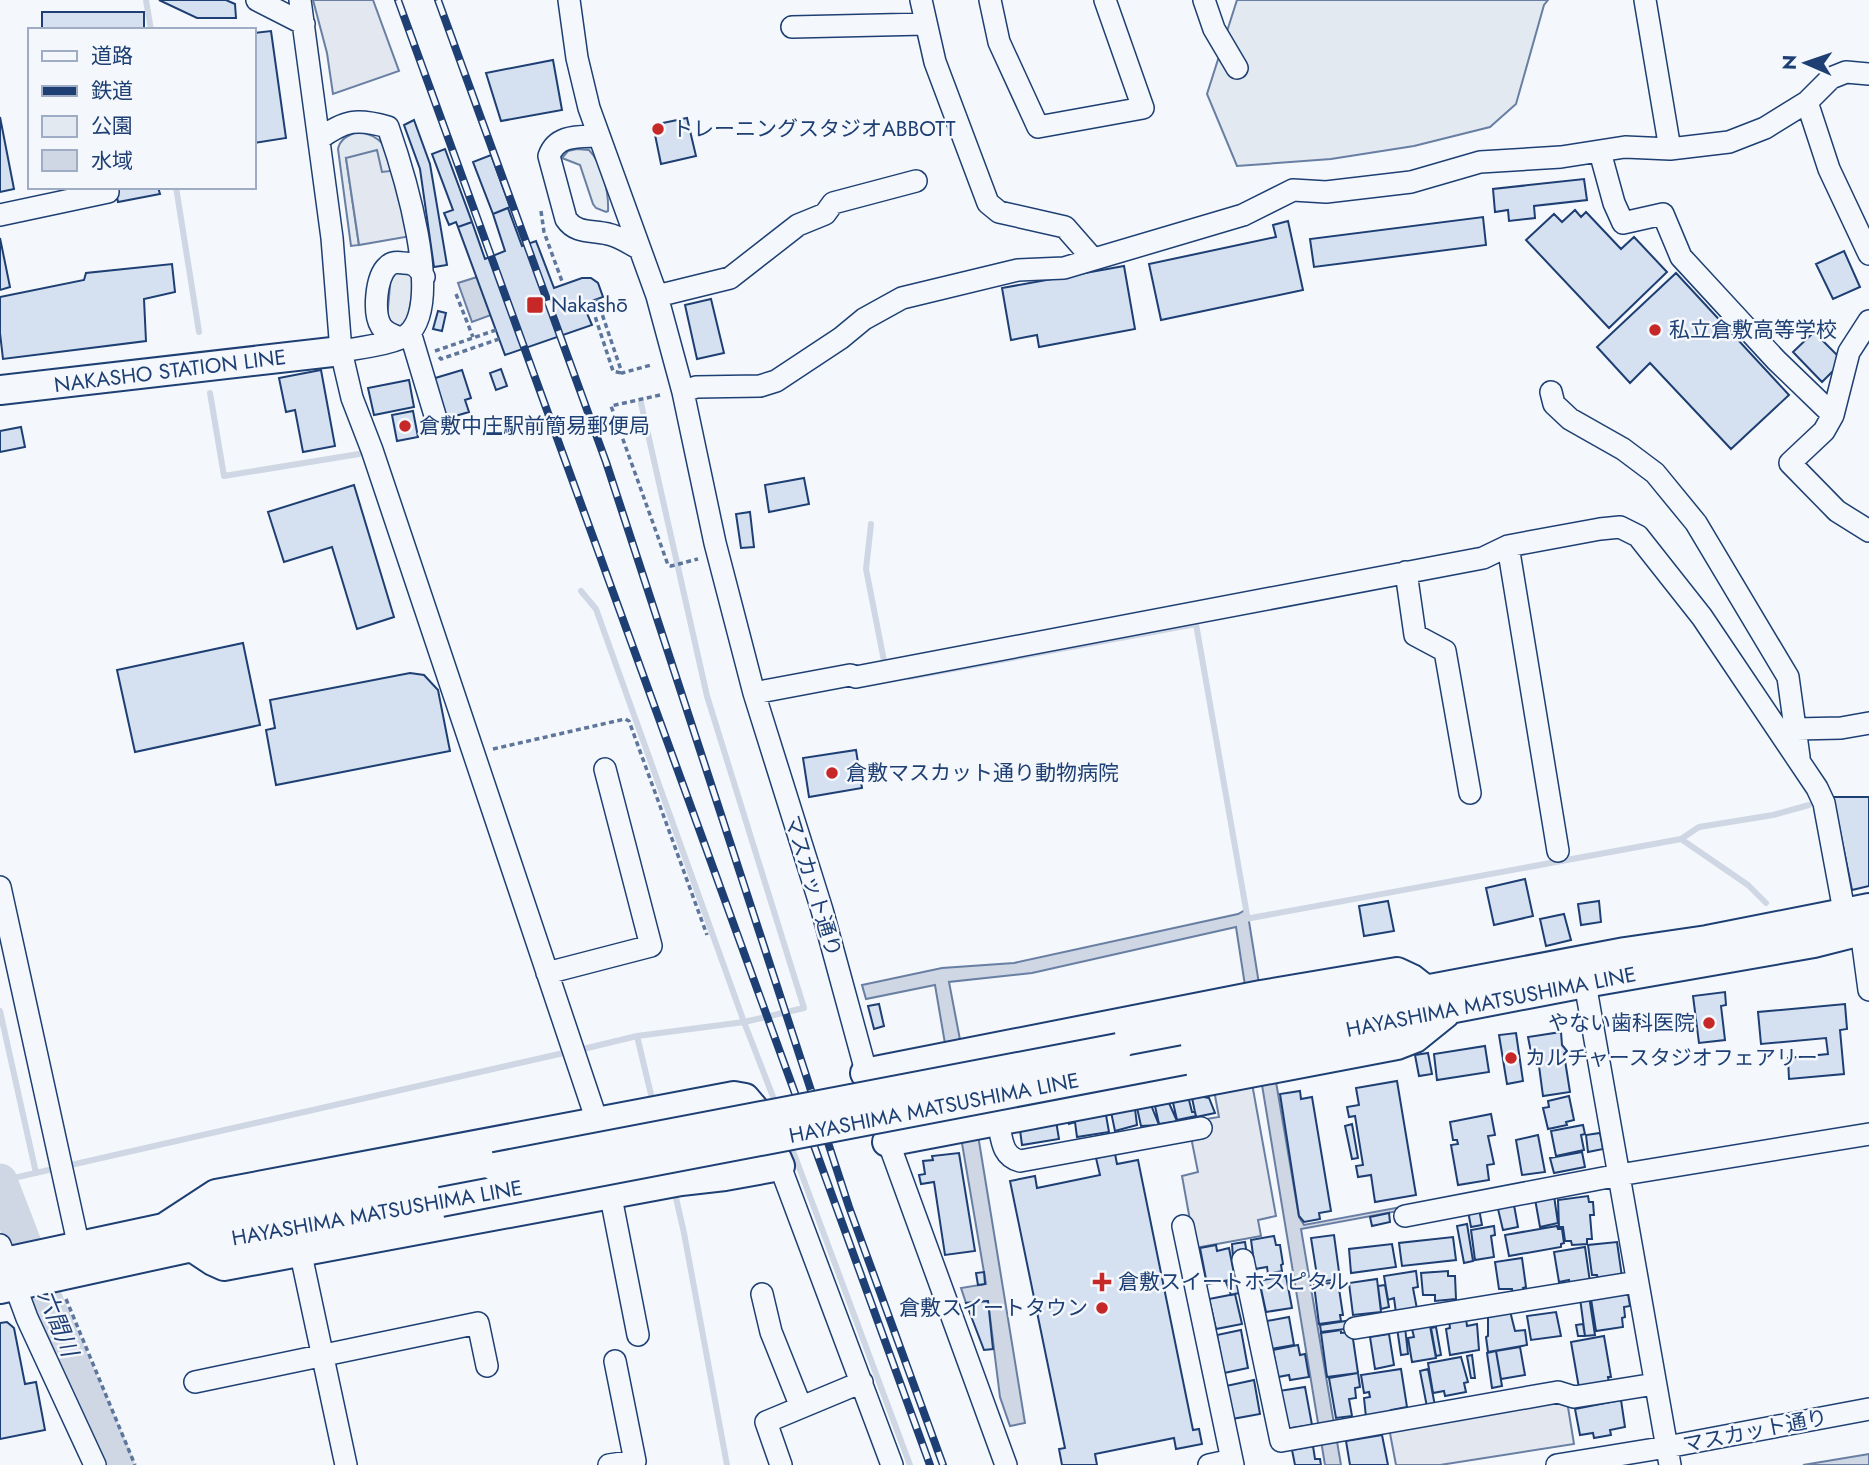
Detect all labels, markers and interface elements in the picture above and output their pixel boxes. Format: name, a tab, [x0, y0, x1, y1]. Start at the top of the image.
legend	[28, 28, 256, 189]
north arrow	[1771, 28, 1841, 98]
text: 道路	[91, 41, 133, 71]
text: N	[1776, 54, 1803, 70]
text: 鉄道	[91, 76, 133, 106]
text: 公園	[91, 111, 133, 141]
place label: トレーニングスタジオABBOTT	[672, 114, 956, 144]
marker: トレーニングスタジオABBOTT	[650, 121, 666, 137]
text: 水域	[91, 146, 133, 176]
place label: Nakashō	[551, 290, 628, 320]
marker: Nakashō	[525, 295, 545, 315]
place label: 私立倉敷高等学校	[1669, 315, 1837, 345]
marker: 私立倉敷高等学校	[1647, 322, 1663, 338]
street label: NAKASHO STATION LINE	[52, 342, 288, 400]
place label: 倉敷中庄駅前簡易郵便局	[419, 411, 650, 441]
marker: 倉敷中庄駅前簡易郵便局	[397, 418, 413, 434]
place label: 倉敷マスカット通り動物病院	[846, 758, 1119, 788]
marker: 倉敷マスカット通り動物病院	[824, 765, 840, 781]
street label: マスカット通り	[777, 811, 849, 961]
street label: HAYASHIMA MATSUSHIMA LINE	[1343, 959, 1639, 1045]
place label: やない歯科医院	[1548, 1008, 1695, 1038]
marker: やない歯科医院	[1701, 1015, 1717, 1031]
place label: カルチャースタジオフェアリー	[1525, 1043, 1818, 1073]
marker: カルチャースタジオフェアリー	[1503, 1050, 1519, 1066]
street label: HAYASHIMA MATSUSHIMA LINE	[786, 1065, 1082, 1151]
street label: HAYASHIMA MATSUSHIMA LINE	[229, 1173, 525, 1253]
place label: 倉敷スイートホスピタル	[1118, 1267, 1349, 1297]
marker: 倉敷スイートホスピタル	[1092, 1272, 1112, 1292]
water label: 六間川	[29, 1285, 88, 1364]
place label: 倉敷スイートタウン	[899, 1293, 1088, 1323]
marker: 倉敷スイートタウン	[1094, 1300, 1110, 1316]
street label: マスカット通り	[1680, 1402, 1830, 1460]

